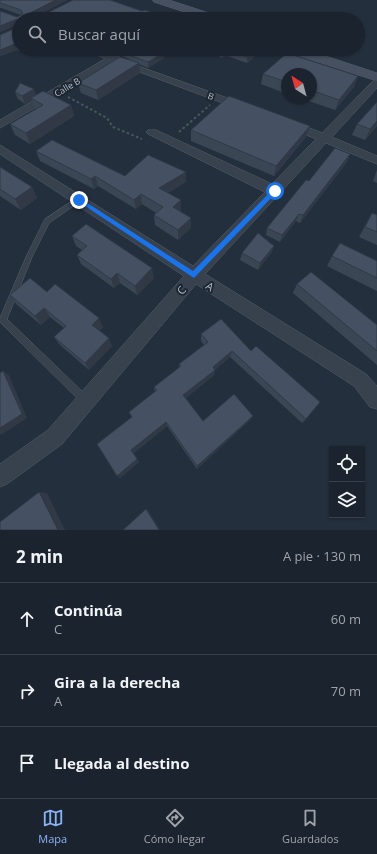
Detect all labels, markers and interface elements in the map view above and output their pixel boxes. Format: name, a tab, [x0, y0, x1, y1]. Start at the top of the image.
search box	[12, 12, 365, 56]
icon: search	[26, 23, 48, 45]
text: Buscar aquí	[58, 24, 140, 44]
north arrow	[281, 68, 317, 104]
street label: Calle B	[51, 74, 83, 100]
street label: B	[206, 89, 216, 103]
route start	[266, 182, 284, 200]
route end	[70, 191, 88, 209]
street label: A	[203, 278, 217, 294]
street label: C	[173, 282, 189, 297]
map controls	[329, 446, 365, 518]
button: locate	[329, 446, 365, 482]
button: layers	[329, 482, 365, 518]
text: 2 min	[16, 545, 63, 568]
text: A pie · 130 m	[283, 547, 361, 565]
text: Continúa	[54, 600, 123, 620]
icon: ahead	[16, 608, 38, 630]
text: 60 m	[331, 610, 361, 628]
text: C	[54, 620, 62, 638]
text: Gira a la derecha	[54, 672, 180, 692]
icon: right	[16, 680, 38, 702]
text: 70 m	[331, 682, 361, 700]
text: A	[54, 692, 62, 710]
icon: arrive	[16, 752, 38, 774]
text: Llegada al destino	[54, 753, 189, 773]
tab: Mapa	[38, 807, 67, 846]
tab: Cómo llegar	[144, 807, 205, 846]
tab: Guardados	[282, 807, 339, 846]

